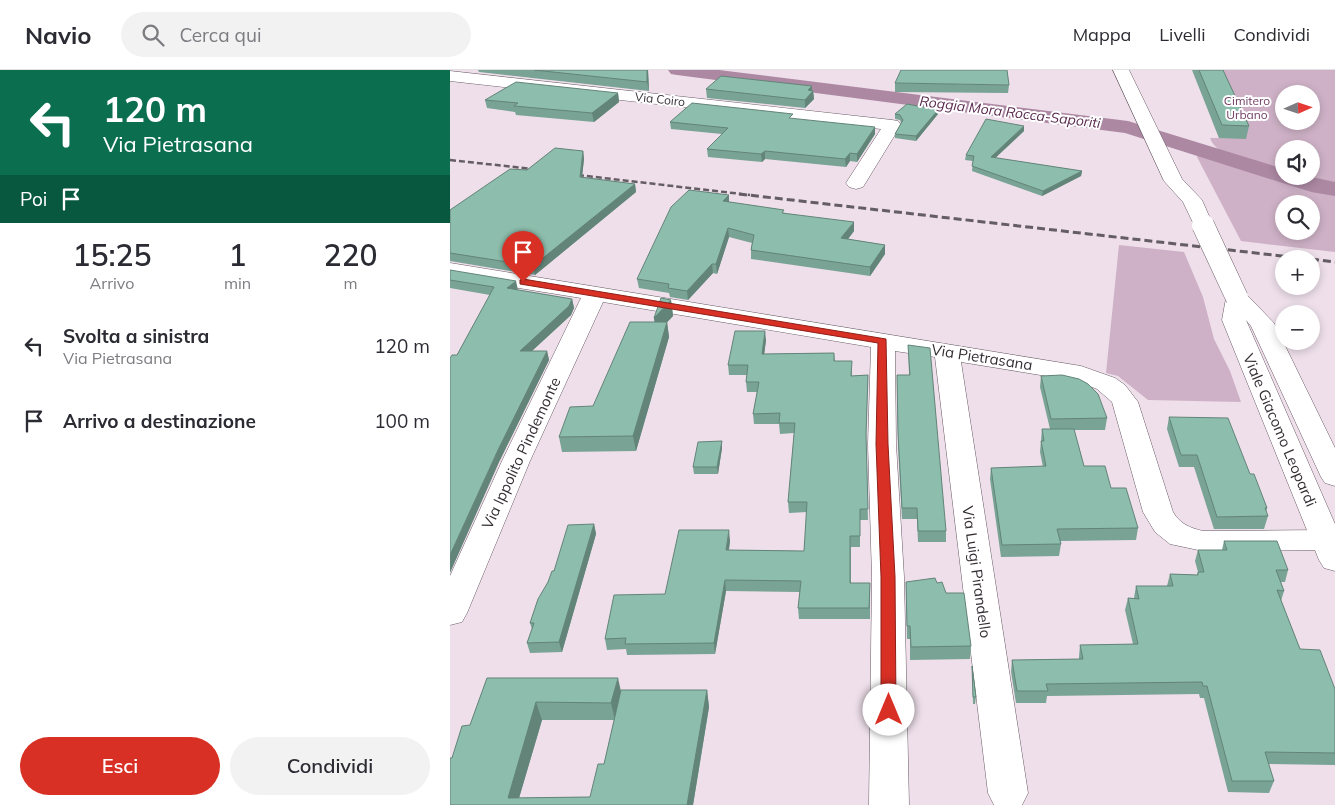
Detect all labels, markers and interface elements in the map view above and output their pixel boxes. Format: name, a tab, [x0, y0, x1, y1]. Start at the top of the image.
search box	[121, 12, 471, 57]
text: Navio	[25, 20, 91, 50]
icon: search	[139, 21, 167, 49]
text: Cerca qui	[179, 23, 261, 47]
text: Mappa	[1073, 23, 1131, 46]
text: Livelli	[1159, 23, 1205, 46]
text: Condividi	[1233, 23, 1310, 46]
north arrow	[1275, 85, 1320, 130]
map controls	[1275, 85, 1320, 350]
text: 120 m	[103, 87, 207, 131]
street label: Via Coiro	[634, 89, 686, 109]
icon: left	[20, 90, 85, 155]
water label: Roggia Mora Rocca-Saporiti	[918, 92, 1102, 132]
park label: Cimitero Urbano	[1224, 93, 1270, 122]
text: Via Pietrasana	[103, 130, 253, 158]
button: sound	[1275, 140, 1320, 185]
icon: arrive	[57, 185, 85, 213]
text: Poi	[20, 187, 47, 211]
button: search	[1275, 195, 1320, 240]
pin	[502, 231, 544, 282]
text: 15:25	[72, 236, 152, 274]
text: 1	[229, 236, 247, 274]
text: 220	[324, 236, 378, 274]
icon: arrive	[509, 238, 537, 266]
button: +	[1275, 250, 1320, 295]
text: Arrivo	[90, 273, 134, 293]
text: min	[224, 273, 251, 293]
text: m	[344, 273, 358, 293]
button: −	[1275, 305, 1320, 350]
text: Svolta a sinistra	[63, 324, 209, 348]
icon: left	[20, 332, 48, 360]
text: 120 m	[374, 334, 430, 358]
street label: Via Pietrasana	[930, 340, 1034, 374]
text: Via Pietrasana	[63, 348, 172, 368]
street label: Viale Giacomo Leopardi	[1239, 351, 1321, 509]
street label: Via Ippolito Pindemonte	[477, 374, 565, 532]
icon: arrive	[20, 407, 48, 435]
text: Arrivo a destinazione	[63, 409, 256, 433]
text: 100 m	[374, 409, 430, 433]
street label: Via Luigi Pirandello	[958, 505, 996, 639]
position arrow	[862, 683, 914, 735]
button: Esci	[20, 737, 220, 795]
button: Condividi	[230, 737, 430, 795]

